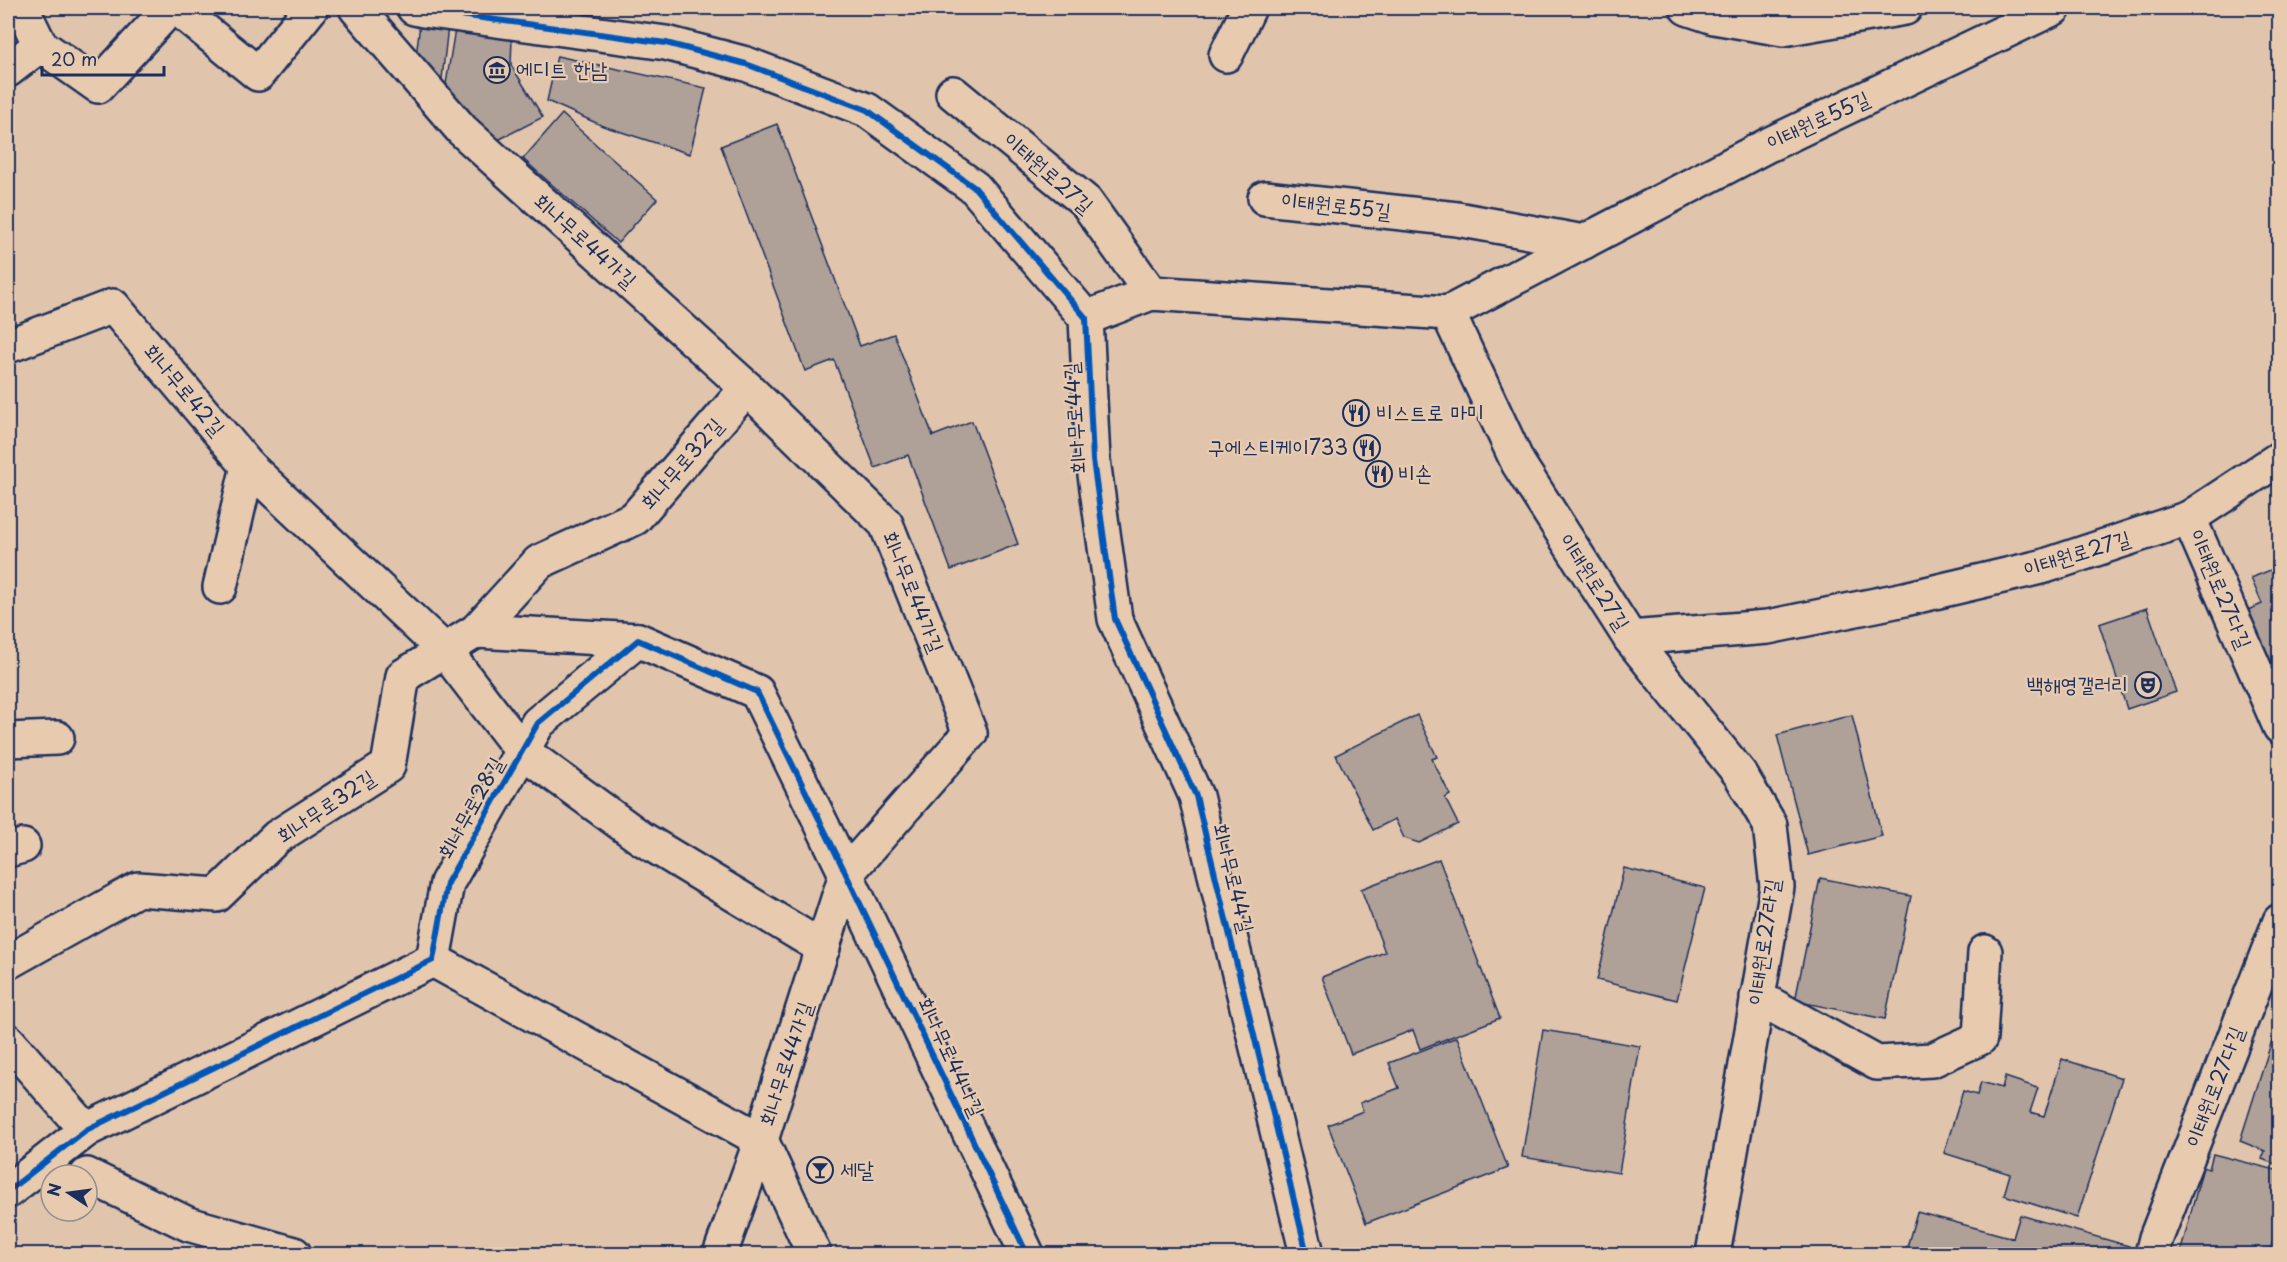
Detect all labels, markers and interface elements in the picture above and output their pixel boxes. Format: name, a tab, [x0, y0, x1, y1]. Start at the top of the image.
scale bar	[42, 39, 164, 77]
text: 20 m	[51, 45, 97, 72]
place label: 에디트 한남	[516, 52, 607, 84]
museum icon: 에디트 한남	[482, 55, 512, 85]
street label: 이태원로55길	[1760, 81, 1874, 157]
street label: 이태원로27길	[997, 123, 1102, 220]
street label: 이태원로55길	[1279, 182, 1393, 226]
street label: 회나무로44가길	[528, 184, 645, 295]
street label: 회나무로42길	[137, 335, 234, 442]
street label: 회나무로44길	[1053, 361, 1093, 475]
place label: 비스트로 마미	[1376, 395, 1484, 427]
restaurant icon: 비스트로 마미	[1341, 398, 1371, 428]
street label: 회나무로32길	[631, 410, 730, 516]
place label: 구에스티케이733	[1208, 430, 1348, 462]
restaurant icon: 구에스티케이733	[1352, 433, 1382, 463]
place label: 비손	[1398, 456, 1432, 488]
restaurant icon: 비손	[1364, 459, 1394, 489]
street label: 이태원로27길	[2019, 521, 2134, 584]
street label: 이태원로27다길	[2182, 523, 2262, 653]
street label: 회나무로44가길	[876, 525, 954, 657]
street label: 이태원로27길	[1552, 526, 1639, 636]
place label: 백해영갤러리	[2027, 667, 2128, 699]
theatre icon: 백해영갤러리	[2133, 670, 2163, 700]
street label: 회나무로28길	[428, 750, 511, 864]
street label: 회나무로32길	[269, 761, 381, 850]
street label: 회나무로44길	[1206, 819, 1264, 936]
street label: 이태원로27라길	[1737, 876, 1787, 1007]
street label: 회나무로44나길	[911, 991, 995, 1122]
street label: 회나무로44가길	[749, 997, 819, 1130]
street label: 이태원로27다길	[2175, 1021, 2251, 1152]
place label: 세달	[840, 1152, 874, 1184]
bar icon: 세달	[805, 1155, 835, 1185]
north arrow	[39, 1163, 99, 1223]
text: N	[40, 1181, 67, 1198]

